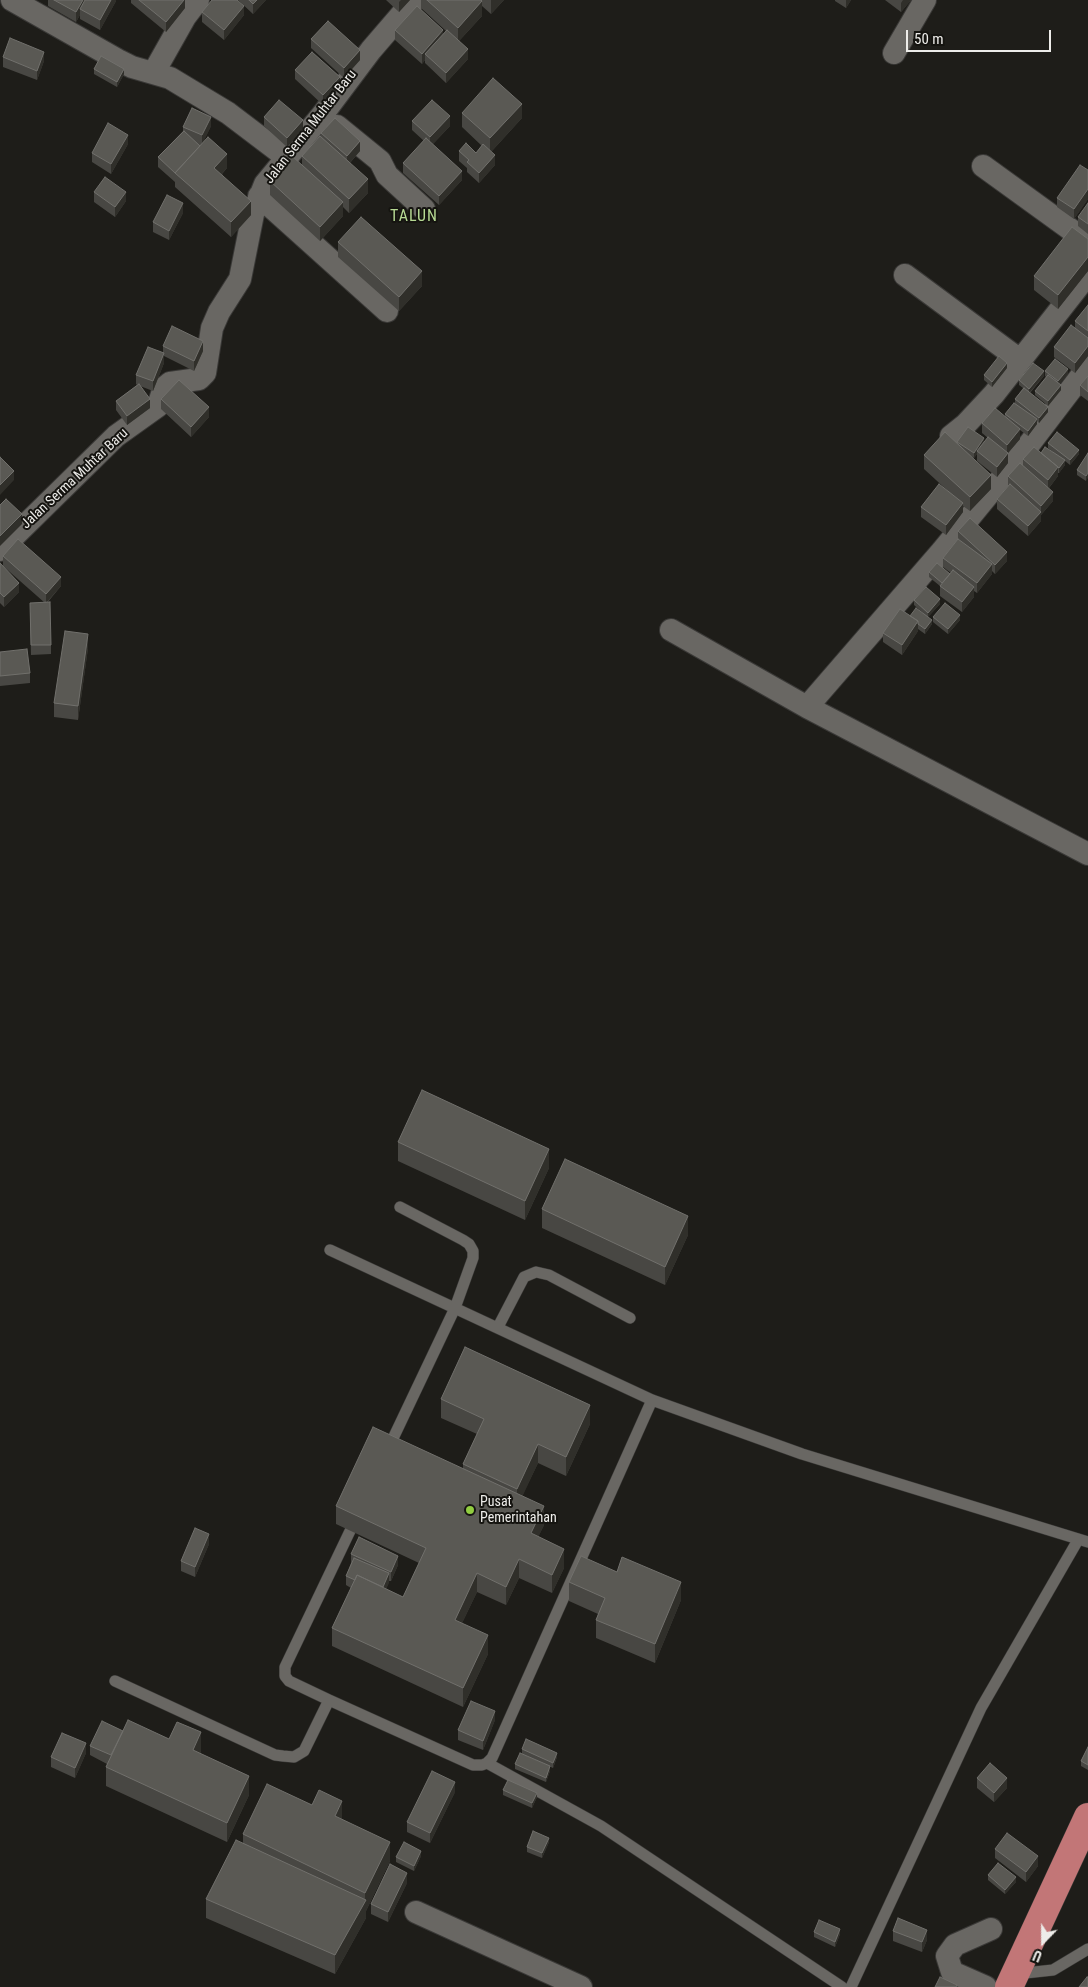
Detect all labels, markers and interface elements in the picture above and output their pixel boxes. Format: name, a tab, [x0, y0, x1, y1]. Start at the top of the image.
scale bar	[908, 20, 1053, 52]
text: 50 m	[914, 30, 944, 48]
street label: Jalan Serma Muhtar Baru	[261, 67, 361, 187]
district label: TALUN	[389, 207, 439, 227]
street label: Jalan Serma Muhtar Baru	[18, 425, 132, 533]
place label: Pusat Pemerintahan	[480, 1494, 557, 1526]
marker: Pusat Pemerintahan	[464, 1504, 476, 1516]
north arrow	[1018, 1917, 1068, 1967]
text: U	[1031, 1947, 1044, 1965]

